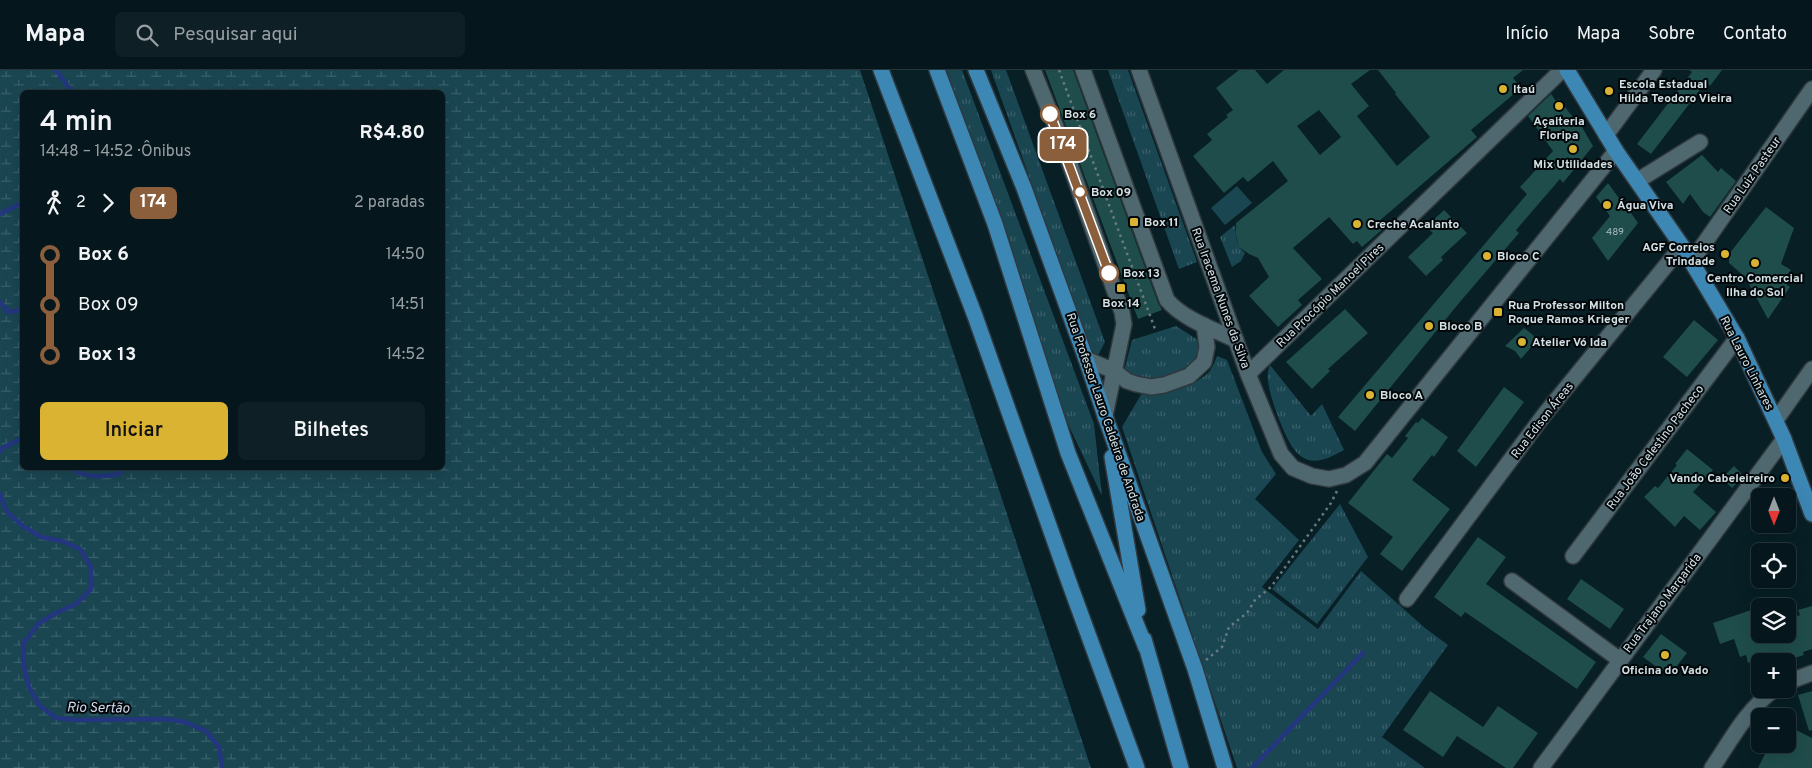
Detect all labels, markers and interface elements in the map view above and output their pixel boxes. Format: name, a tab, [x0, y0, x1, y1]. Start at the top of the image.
search box	[115, 12, 465, 57]
text: Mapa	[25, 20, 85, 50]
icon: search	[133, 21, 161, 49]
text: Pesquisar aqui	[173, 23, 298, 47]
text: Início	[1505, 23, 1549, 46]
text: Mapa	[1577, 23, 1620, 46]
text: Sobre	[1648, 23, 1695, 46]
text: Contato	[1723, 23, 1787, 46]
place label: Escola Estadual Hilda Teodoro Vieira	[1619, 77, 1732, 107]
place label: Itaú	[1513, 82, 1535, 98]
marker: Itaú	[1497, 83, 1509, 95]
marker: Escola Estadual Hilda Teodoro Vieira	[1603, 85, 1615, 97]
marker: Açaiteria Floripa	[1553, 100, 1565, 112]
marker: Box 6	[1040, 104, 1060, 124]
text: 4 min	[40, 105, 113, 141]
place label: Box 6	[1064, 107, 1096, 123]
place label: Açaiteria Floripa	[1533, 114, 1585, 144]
text: R$4.80	[359, 121, 425, 145]
line badge: 174	[1034, 129, 1092, 161]
text: 174	[1050, 133, 1076, 156]
street label: Rua Luiz Pasteur	[1720, 134, 1786, 217]
text: 14:48 – 14:52 · Ônibus	[40, 142, 191, 162]
marker: Mix Utilidades	[1567, 143, 1579, 155]
place label: Mix Utilidades	[1533, 157, 1613, 173]
marker: Box 09	[1073, 185, 1087, 199]
place label: Box 09	[1091, 185, 1131, 201]
icon: walk	[40, 189, 68, 217]
icon: forward	[94, 189, 122, 217]
text: 174	[140, 191, 167, 214]
text: 2	[76, 193, 86, 213]
text: 2 paradas	[354, 193, 425, 213]
place label: Água Viva	[1617, 198, 1673, 214]
marker: Água Viva	[1601, 199, 1613, 211]
place label: Box 11	[1144, 215, 1178, 231]
marker: Box 11	[1128, 216, 1140, 228]
place label: Creche Acalanto	[1367, 217, 1460, 233]
marker: Creche Acalanto	[1351, 218, 1363, 230]
street label: Rua Iracema Nunes da Silva	[1187, 226, 1253, 371]
house number: 489	[1606, 226, 1624, 239]
street label: Rua Procópio Manoel Pires	[1273, 240, 1388, 351]
place label: AGF Correios Trindade	[1642, 240, 1715, 270]
text: Box 6	[78, 243, 129, 267]
text: 14:50	[386, 245, 425, 265]
marker: AGF Correios Trindade	[1719, 248, 1731, 260]
place label: Bloco C	[1497, 249, 1540, 265]
marker: Bloco C	[1481, 250, 1493, 262]
marker: Centro Comercial Ilha do Sol	[1749, 257, 1761, 269]
marker: Box 13	[1099, 263, 1119, 283]
place label: Box 13	[1123, 266, 1160, 282]
place label: Centro Comercial Ilha do Sol	[1707, 271, 1803, 301]
marker: Box 14	[1115, 282, 1127, 294]
text: Box 09	[78, 293, 139, 317]
text: 14:51	[390, 295, 425, 315]
place label: Box 14	[1102, 296, 1140, 312]
place label: Rua Professor Milton Roque Ramos Krieger	[1508, 298, 1630, 328]
marker: Rua Professor Milton Roque Ramos Krieger	[1492, 306, 1504, 318]
street label: Rua Professor Lauro Caldeira de Andrada	[1062, 311, 1148, 524]
street label: Rua Lauro Linhares	[1715, 314, 1777, 413]
place label: Bloco B	[1439, 319, 1482, 335]
marker: Bloco B	[1423, 320, 1435, 332]
place label: Atelier Vó Ida	[1532, 335, 1607, 351]
marker: Atelier Vó Ida	[1516, 336, 1528, 348]
text: Box 13	[78, 343, 136, 367]
text: 14:52	[386, 345, 425, 365]
street label: Rua Edison Áreas	[1508, 379, 1578, 462]
street label: Rua João Celestino Pacheco	[1604, 382, 1708, 513]
place label: Bloco A	[1380, 388, 1423, 404]
marker: Bloco A	[1364, 389, 1376, 401]
button: Iniciar	[40, 402, 228, 460]
button: Bilhetes	[238, 402, 425, 460]
place label: Vando Cabeleireiro	[1669, 471, 1775, 487]
marker: Vando Cabeleireiro	[1779, 472, 1791, 484]
north arrow	[1751, 488, 1796, 532]
map controls	[1751, 488, 1796, 753]
button: locate	[1751, 543, 1796, 588]
street label: Rua Trajano Margarida	[1620, 551, 1705, 657]
button: layers	[1751, 598, 1796, 643]
marker: Oficina do Vado	[1659, 649, 1671, 661]
button: +	[1751, 653, 1796, 698]
place label: Oficina do Vado	[1621, 663, 1709, 679]
water label: Rio Sertão	[66, 699, 130, 718]
button: −	[1751, 708, 1796, 753]

